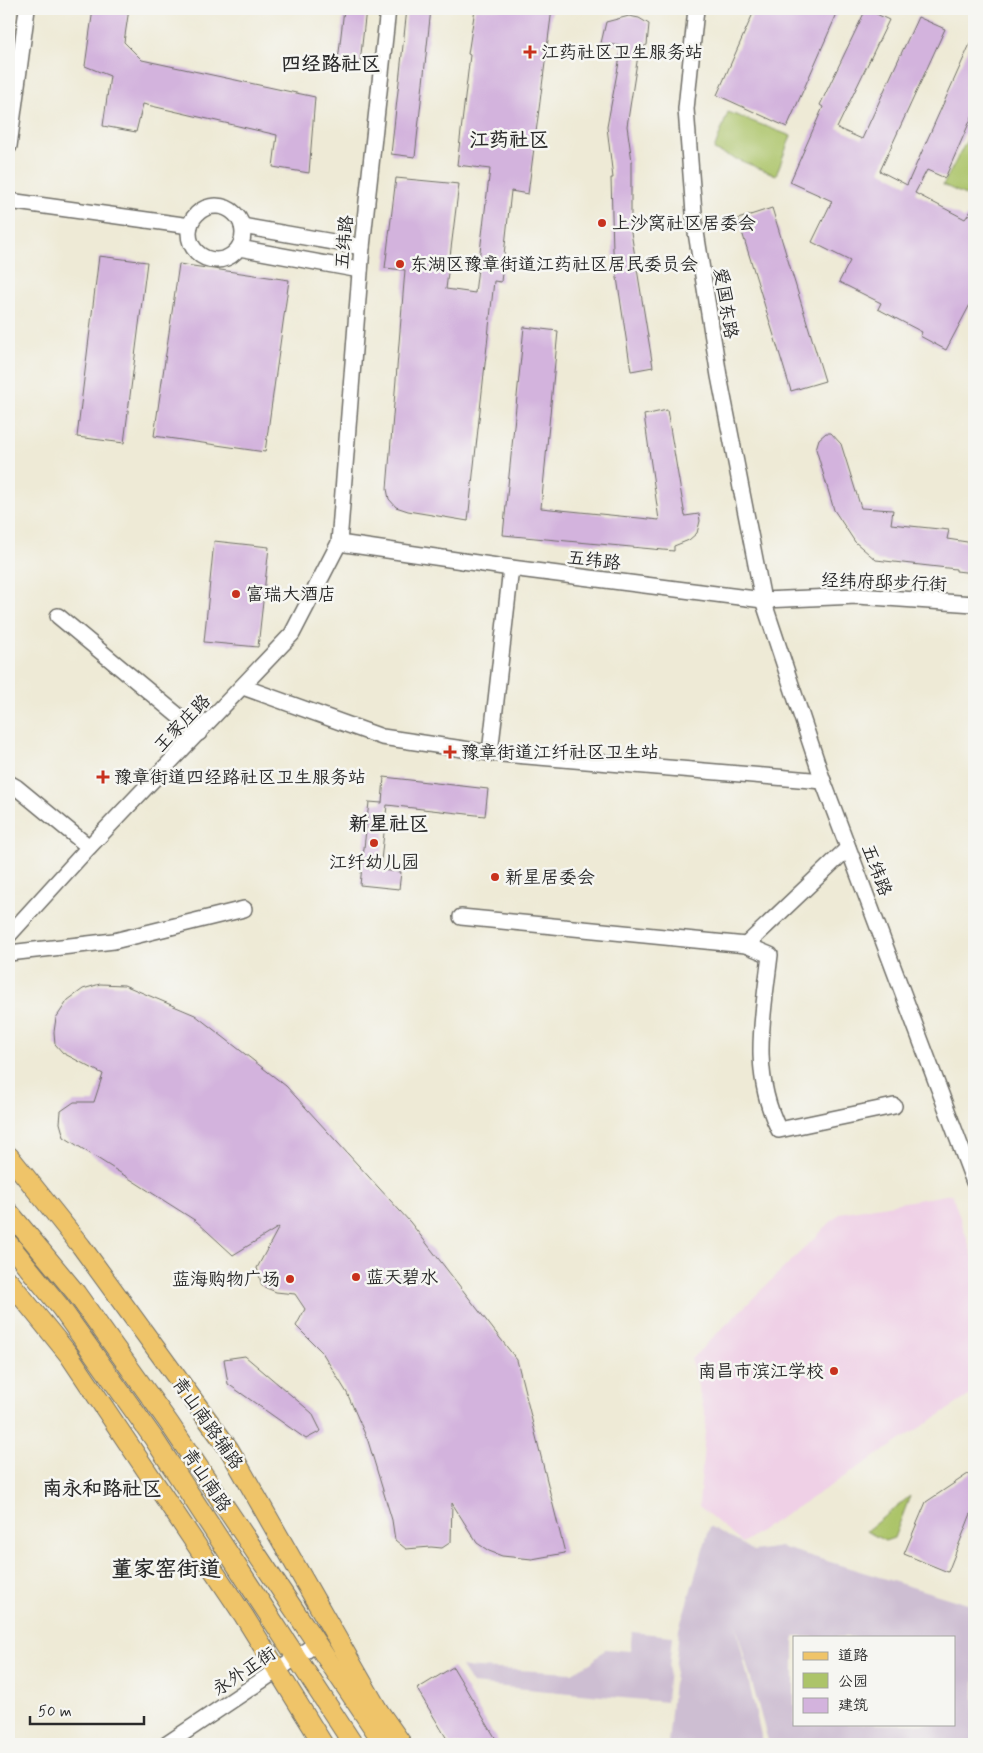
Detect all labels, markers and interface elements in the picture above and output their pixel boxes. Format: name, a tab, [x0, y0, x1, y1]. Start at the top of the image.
place label: 江药社区卫生服务站	[541, 41, 703, 65]
marker: 江药社区卫生服务站	[523, 45, 537, 59]
district label: 四经路社区	[281, 51, 381, 78]
district label: 江药社区	[469, 127, 549, 154]
place label: 上沙窝社区居委会	[612, 212, 756, 236]
street label: 五纬路	[331, 214, 359, 270]
marker: 上沙窝社区居委会	[596, 217, 608, 229]
place label: 东湖区豫章街道江药社区居民委员会	[410, 253, 698, 277]
marker: 东湖区豫章街道江药社区居民委员会	[394, 258, 406, 270]
street label: 爱国东路	[708, 266, 742, 341]
street label: 五纬路	[566, 546, 622, 576]
street label: 经纬府邸步行街	[821, 569, 947, 597]
place label: 富瑞大酒店	[246, 583, 336, 607]
marker: 富瑞大酒店	[230, 588, 242, 600]
street label: 王家庄路	[149, 689, 216, 758]
place label: 豫章街道江纤社区卫生站	[461, 741, 659, 765]
marker: 豫章街道江纤社区卫生站	[443, 745, 457, 759]
place label: 豫章街道四经路社区卫生服务站	[114, 766, 366, 790]
marker: 豫章街道四经路社区卫生服务站	[96, 770, 110, 784]
district label: 新星社区	[349, 811, 429, 838]
marker: 江纤幼儿园	[368, 837, 380, 849]
street label: 五纬路	[855, 841, 897, 900]
place label: 江纤幼儿园	[329, 851, 419, 875]
place label: 新星居委会	[505, 866, 595, 890]
marker: 新星居委会	[489, 871, 501, 883]
place label: 蓝天碧水	[366, 1266, 438, 1290]
place label: 蓝海购物广场	[172, 1268, 280, 1292]
marker: 蓝天碧水	[350, 1271, 362, 1283]
marker: 蓝海购物广场	[284, 1273, 296, 1285]
place label: 南昌市滨江学校	[698, 1360, 824, 1384]
marker: 南昌市滨江学校	[828, 1365, 840, 1377]
street label: 青山南路辅路	[166, 1372, 248, 1475]
street label: 青山南路	[176, 1444, 236, 1517]
district label: 南永和路社区	[42, 1476, 162, 1503]
district label: 董家窑街道	[111, 1556, 221, 1584]
legend	[793, 1636, 956, 1726]
street label: 永外正街	[208, 1642, 281, 1702]
text: 道路	[838, 1646, 868, 1666]
text: 公园	[838, 1672, 868, 1692]
scale bar	[30, 1693, 144, 1725]
text: 建筑	[838, 1696, 868, 1716]
text: 50 m	[38, 1702, 72, 1722]

